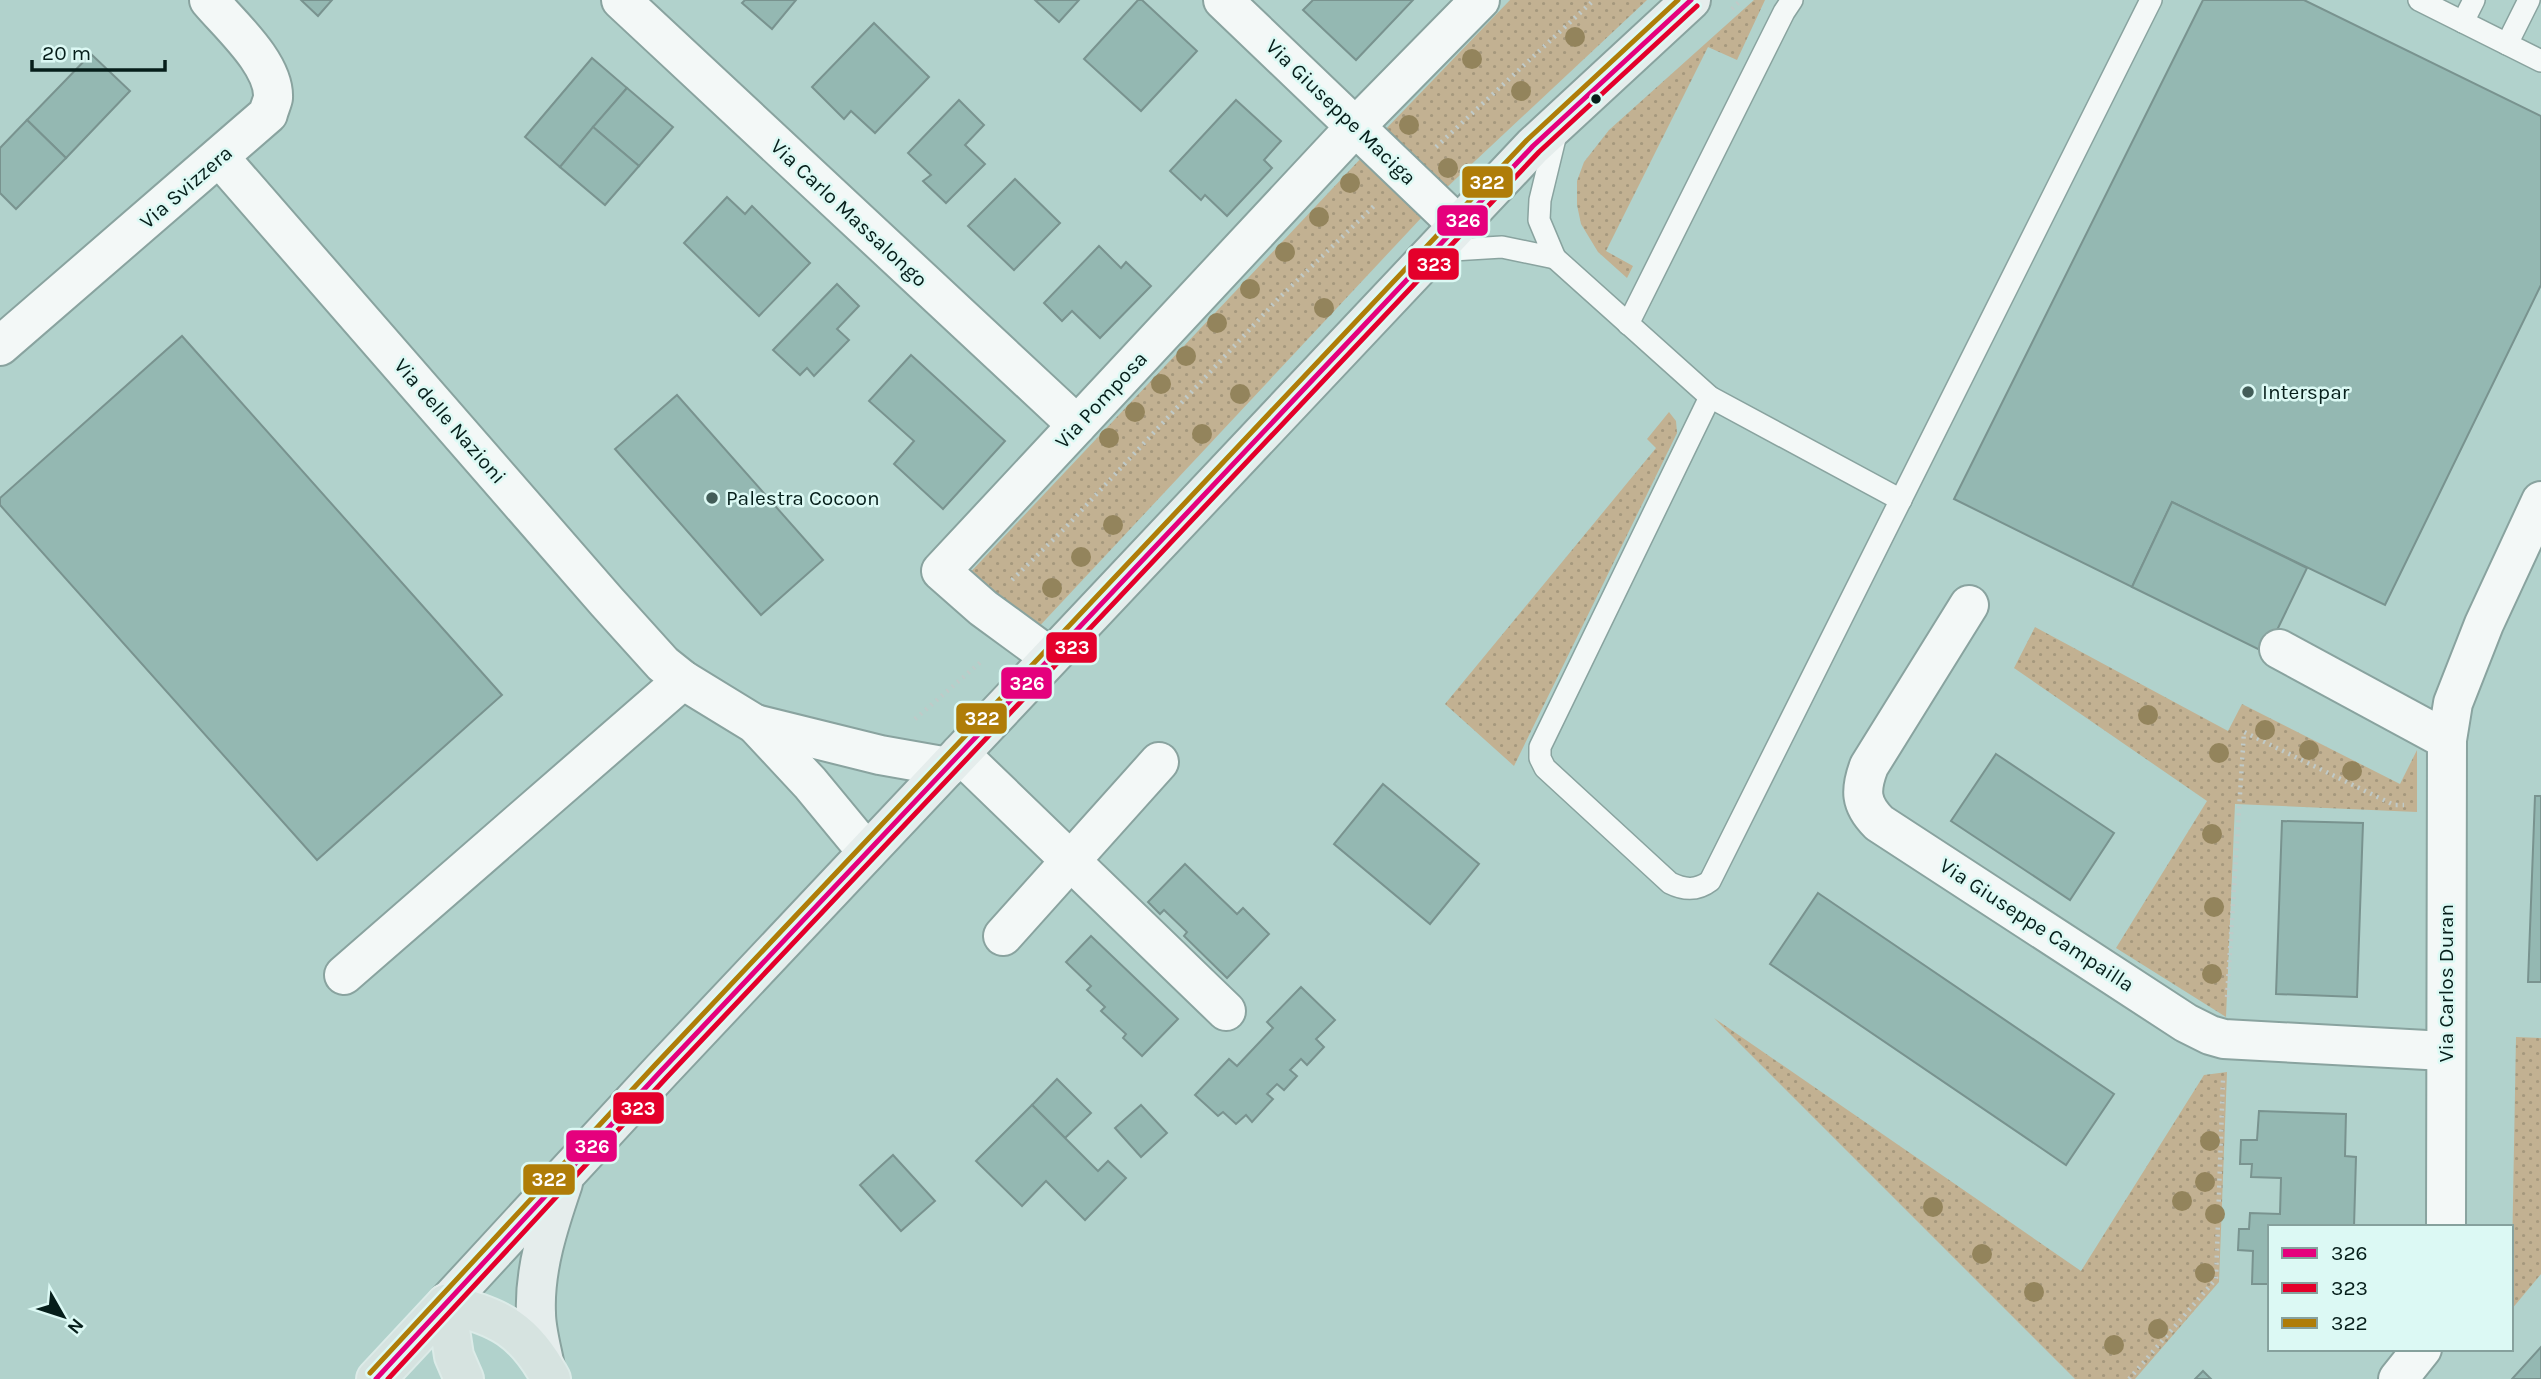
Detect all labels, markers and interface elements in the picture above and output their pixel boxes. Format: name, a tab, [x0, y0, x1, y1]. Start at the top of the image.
scale bar	[32, 28, 164, 72]
street label: Via Giuseppe Maciga	[1261, 34, 1421, 190]
text: 20 m	[42, 41, 91, 65]
unlabelled marker	[1589, 92, 1603, 106]
street label: Via Carlo Massalongo	[766, 134, 932, 292]
street label: Via Svizzera	[135, 141, 237, 233]
line badge: 322	[1461, 165, 1514, 199]
text: 322	[1470, 172, 1504, 194]
line badge: 326	[1436, 204, 1489, 237]
text: 326	[1446, 210, 1480, 232]
line badge: 323	[1407, 247, 1460, 281]
text: 323	[1416, 254, 1452, 276]
street label: Via Pomposa	[1050, 347, 1152, 453]
street label: Via delle Nazioni	[389, 354, 511, 488]
place label: Interspar	[2262, 380, 2350, 404]
marker: Interspar	[2240, 384, 2256, 400]
place label: Palestra Cocoon	[726, 486, 880, 510]
marker: Palestra Cocoon	[704, 490, 720, 506]
line badge: 323	[1045, 631, 1098, 664]
text: 323	[1054, 637, 1090, 659]
line badge: 326	[1000, 666, 1053, 700]
text: 326	[1010, 673, 1044, 695]
line badge: 322	[955, 702, 1008, 735]
text: 322	[965, 708, 999, 730]
street label: Via Giuseppe Campailla	[1935, 853, 2139, 997]
street label: Via Carlos Duran	[2434, 904, 2458, 1062]
line badge: 323	[612, 1091, 665, 1125]
text: 323	[620, 1098, 656, 1120]
line badge: 326	[565, 1129, 618, 1163]
text: 326	[575, 1136, 609, 1158]
line badge: 322	[522, 1163, 576, 1196]
text: 322	[532, 1169, 566, 1191]
legend	[2268, 1225, 2513, 1351]
text: 326	[2331, 1241, 2368, 1265]
text: 323	[2331, 1276, 2368, 1300]
north arrow	[28, 1281, 98, 1351]
text: 322	[2331, 1311, 2368, 1335]
text: N	[63, 1314, 88, 1338]

